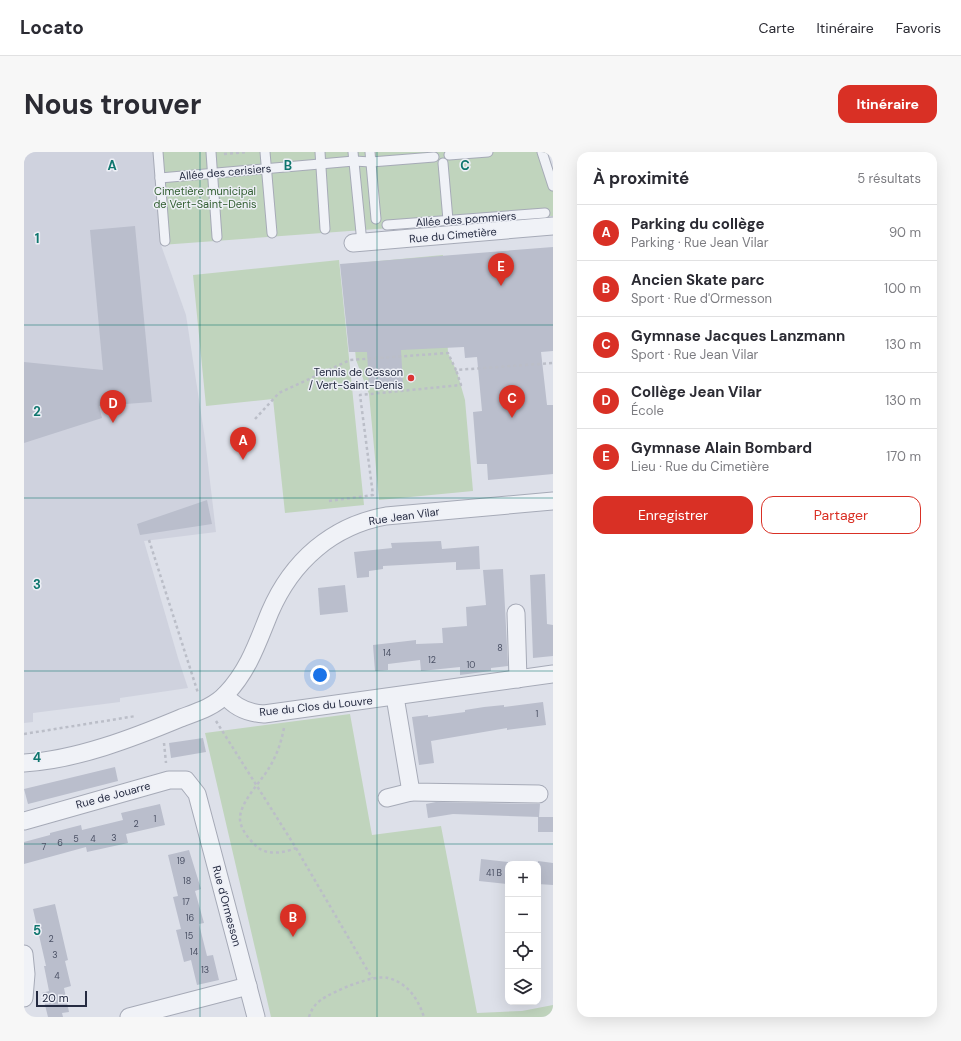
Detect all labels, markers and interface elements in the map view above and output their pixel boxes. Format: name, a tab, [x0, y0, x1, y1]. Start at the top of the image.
text: Locato	[20, 15, 84, 40]
text: Carte	[759, 19, 795, 37]
text: Itinéraire	[817, 19, 874, 37]
text: Favoris	[896, 19, 941, 37]
button: Itinéraire	[838, 85, 937, 123]
text: Nous trouver	[24, 86, 201, 123]
text: A	[107, 157, 117, 174]
text: B	[284, 157, 292, 174]
text: C	[460, 157, 470, 174]
street label: Allée des cerisiers	[178, 161, 272, 183]
text: À proximité	[593, 167, 689, 189]
text: 5 résultats	[857, 170, 921, 187]
park label: Cimetière municipal de Vert-Saint-Denis	[153, 184, 257, 211]
street label: Allée des pommiers	[415, 209, 517, 229]
text: Parking du collège	[631, 214, 765, 234]
street label: Rue du Cimetière	[409, 224, 497, 246]
text: A	[601, 224, 611, 241]
text: 90 m	[889, 224, 921, 241]
text: 1	[35, 230, 39, 247]
text: Parking · Rue Jean Vilar	[631, 234, 769, 251]
pin: E	[488, 253, 514, 286]
text: Ancien Skate parc	[631, 270, 765, 290]
text: B	[602, 280, 610, 297]
text: 100 m	[884, 280, 921, 297]
text: Sport · Rue d'Ormesson	[631, 290, 772, 307]
text: Gymnase Jacques Lanzmann	[631, 326, 845, 346]
text: C	[601, 336, 611, 353]
text: 130 m	[885, 336, 921, 353]
text: Sport · Rue Jean Vilar	[631, 346, 758, 363]
place label: Tennis de Cesson / Vert-Saint-Denis	[309, 365, 403, 392]
marker: Tennis de Cesson / Vert-Saint-Denis	[406, 373, 416, 383]
text: Collège Jean Vilar	[631, 382, 762, 402]
pin: C	[499, 385, 525, 418]
pin: D	[100, 390, 126, 423]
text: D	[601, 392, 611, 409]
text: 130 m	[885, 392, 921, 409]
text: École	[631, 402, 664, 419]
text: 2	[33, 403, 41, 420]
pin: A	[230, 427, 256, 460]
text: Gymnase Alain Bombard	[631, 438, 812, 458]
text: E	[602, 448, 610, 465]
text: 170 m	[886, 448, 921, 465]
text: Lieu · Rue du Cimetière	[631, 458, 769, 475]
button: Enregistrer	[593, 496, 753, 534]
button: Partager	[761, 496, 921, 534]
street label: Rue Jean Vilar	[368, 504, 440, 528]
text: 3	[33, 576, 41, 593]
house number: 8	[497, 642, 503, 654]
house number: 14	[383, 647, 392, 659]
house number: 12	[428, 654, 436, 666]
house number: 10	[467, 659, 475, 671]
your location	[310, 665, 330, 685]
street label: Rue du Clos du Louvre	[259, 693, 373, 719]
house number: 1	[536, 708, 539, 720]
text: 4	[33, 749, 41, 766]
street label: Rue de Jouarre	[74, 778, 152, 812]
house number: 1	[154, 813, 157, 825]
house number: 2	[133, 818, 139, 830]
house number: 3	[111, 832, 117, 844]
house number: 5	[73, 833, 79, 845]
house number: 4	[90, 833, 96, 845]
house number: 6	[57, 837, 63, 849]
house number: 7	[42, 841, 47, 853]
house number: 19	[177, 855, 186, 867]
map controls	[505, 861, 541, 1005]
button: +	[505, 861, 541, 897]
street label: Rue d'Ormesson	[209, 864, 245, 948]
house number: 41 B	[486, 867, 502, 879]
house number: 18	[183, 875, 191, 887]
house number: 17	[182, 896, 190, 908]
button: −	[505, 897, 541, 933]
pin: B	[280, 904, 306, 937]
house number: 16	[186, 912, 195, 924]
text: 5	[33, 922, 41, 939]
house number: 15	[185, 930, 193, 942]
house number: 2	[48, 933, 54, 945]
button: locate	[505, 933, 541, 969]
house number: 14	[190, 946, 199, 958]
house number: 3	[52, 949, 58, 961]
house number: 13	[201, 964, 209, 976]
button: layers	[505, 969, 541, 1005]
house number: 4	[54, 970, 60, 982]
scale bar	[36, 989, 87, 1008]
text: 20 m	[42, 991, 68, 1005]

